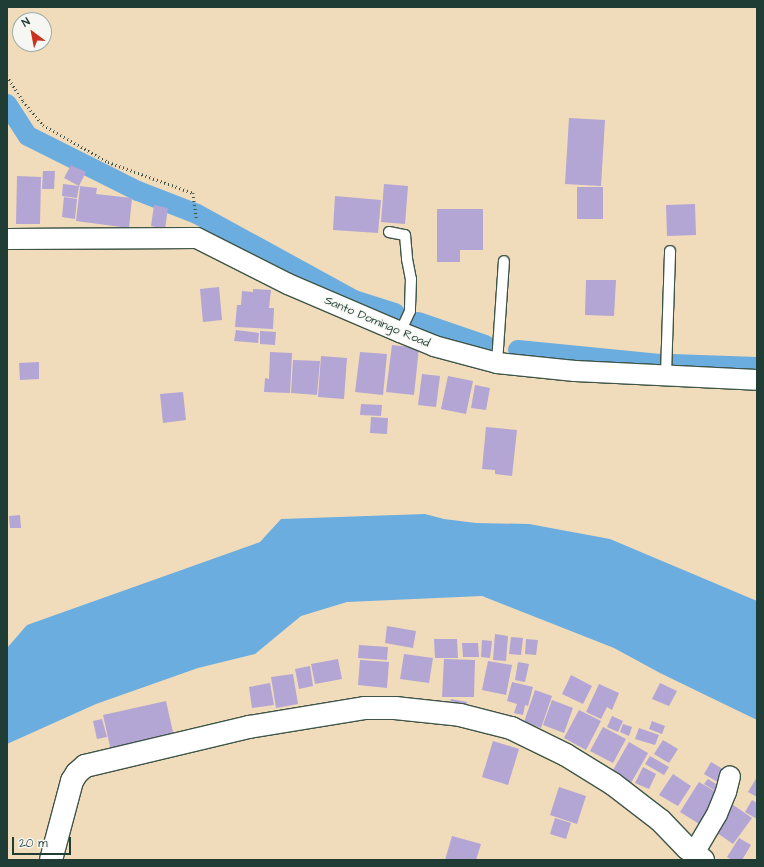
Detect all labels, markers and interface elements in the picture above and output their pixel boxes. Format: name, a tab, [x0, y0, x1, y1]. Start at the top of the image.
north arrow	[12, 12, 52, 52]
text: N	[19, 14, 33, 30]
street label: Santo Domingo Road	[322, 293, 432, 351]
scale bar	[14, 829, 73, 855]
text: 20 m	[19, 835, 48, 852]

